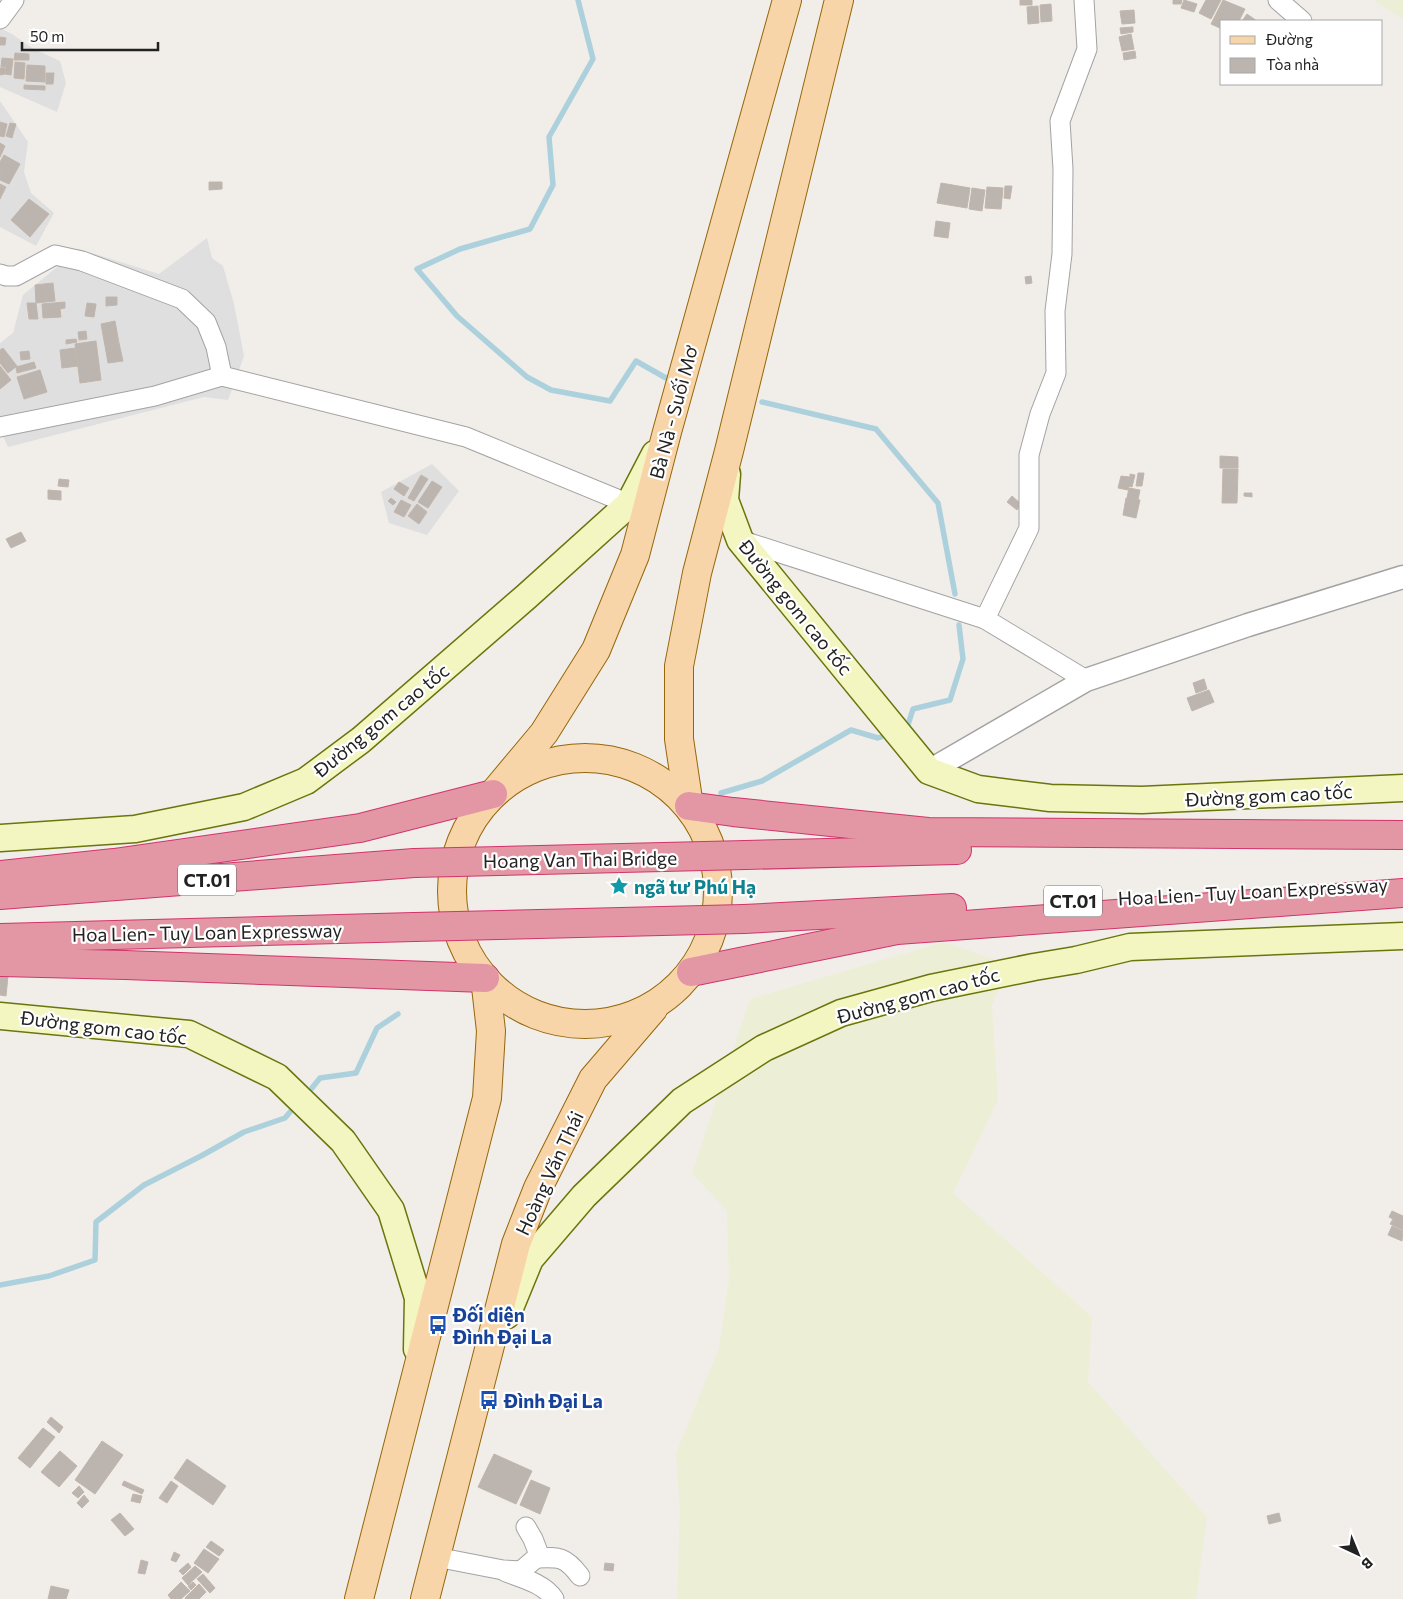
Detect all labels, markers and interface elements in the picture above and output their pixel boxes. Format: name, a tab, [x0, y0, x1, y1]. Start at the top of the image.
scale bar	[22, 20, 159, 52]
legend	[1220, 20, 1383, 85]
text: 50 m	[30, 27, 64, 45]
text: Đường	[1265, 30, 1313, 48]
text: Tòa nhà	[1266, 55, 1319, 73]
street label: Bà Nà - Suối Mơ	[644, 342, 702, 481]
street label: Đường gom cao tốc	[734, 534, 858, 679]
street label: Đường gom cao tốc	[308, 658, 453, 782]
street label: Đường gom cao tốc	[1184, 779, 1353, 811]
street label: Hoang Van Thai Bridge	[483, 846, 677, 872]
road number: CT.01	[178, 864, 236, 896]
street label: Hoa Lien- Tuy Loan Expressway	[1117, 872, 1389, 910]
place icon: ngã tư Phú Hạ	[608, 875, 630, 897]
place label: ngã tư Phú Hạ	[634, 875, 756, 899]
road number: CT.01	[1044, 886, 1102, 916]
street label: Hoa Lien- Tuy Loan Expressway	[72, 918, 343, 946]
street label: Đường gom cao tốc	[833, 962, 1002, 1028]
street label: Đường gom cao tốc	[19, 1005, 188, 1049]
street label: Hoàng Văn Thái	[510, 1107, 588, 1239]
place label: Đối diện Đình Đại La	[452, 1303, 552, 1349]
bus stop icon: Đối diện Đình Đại La	[427, 1314, 449, 1336]
bus stop icon: Đình Đại La	[478, 1389, 500, 1411]
place label: Đình Đại La	[503, 1389, 603, 1413]
north arrow	[1333, 1529, 1383, 1579]
text: B	[1358, 1554, 1377, 1573]

